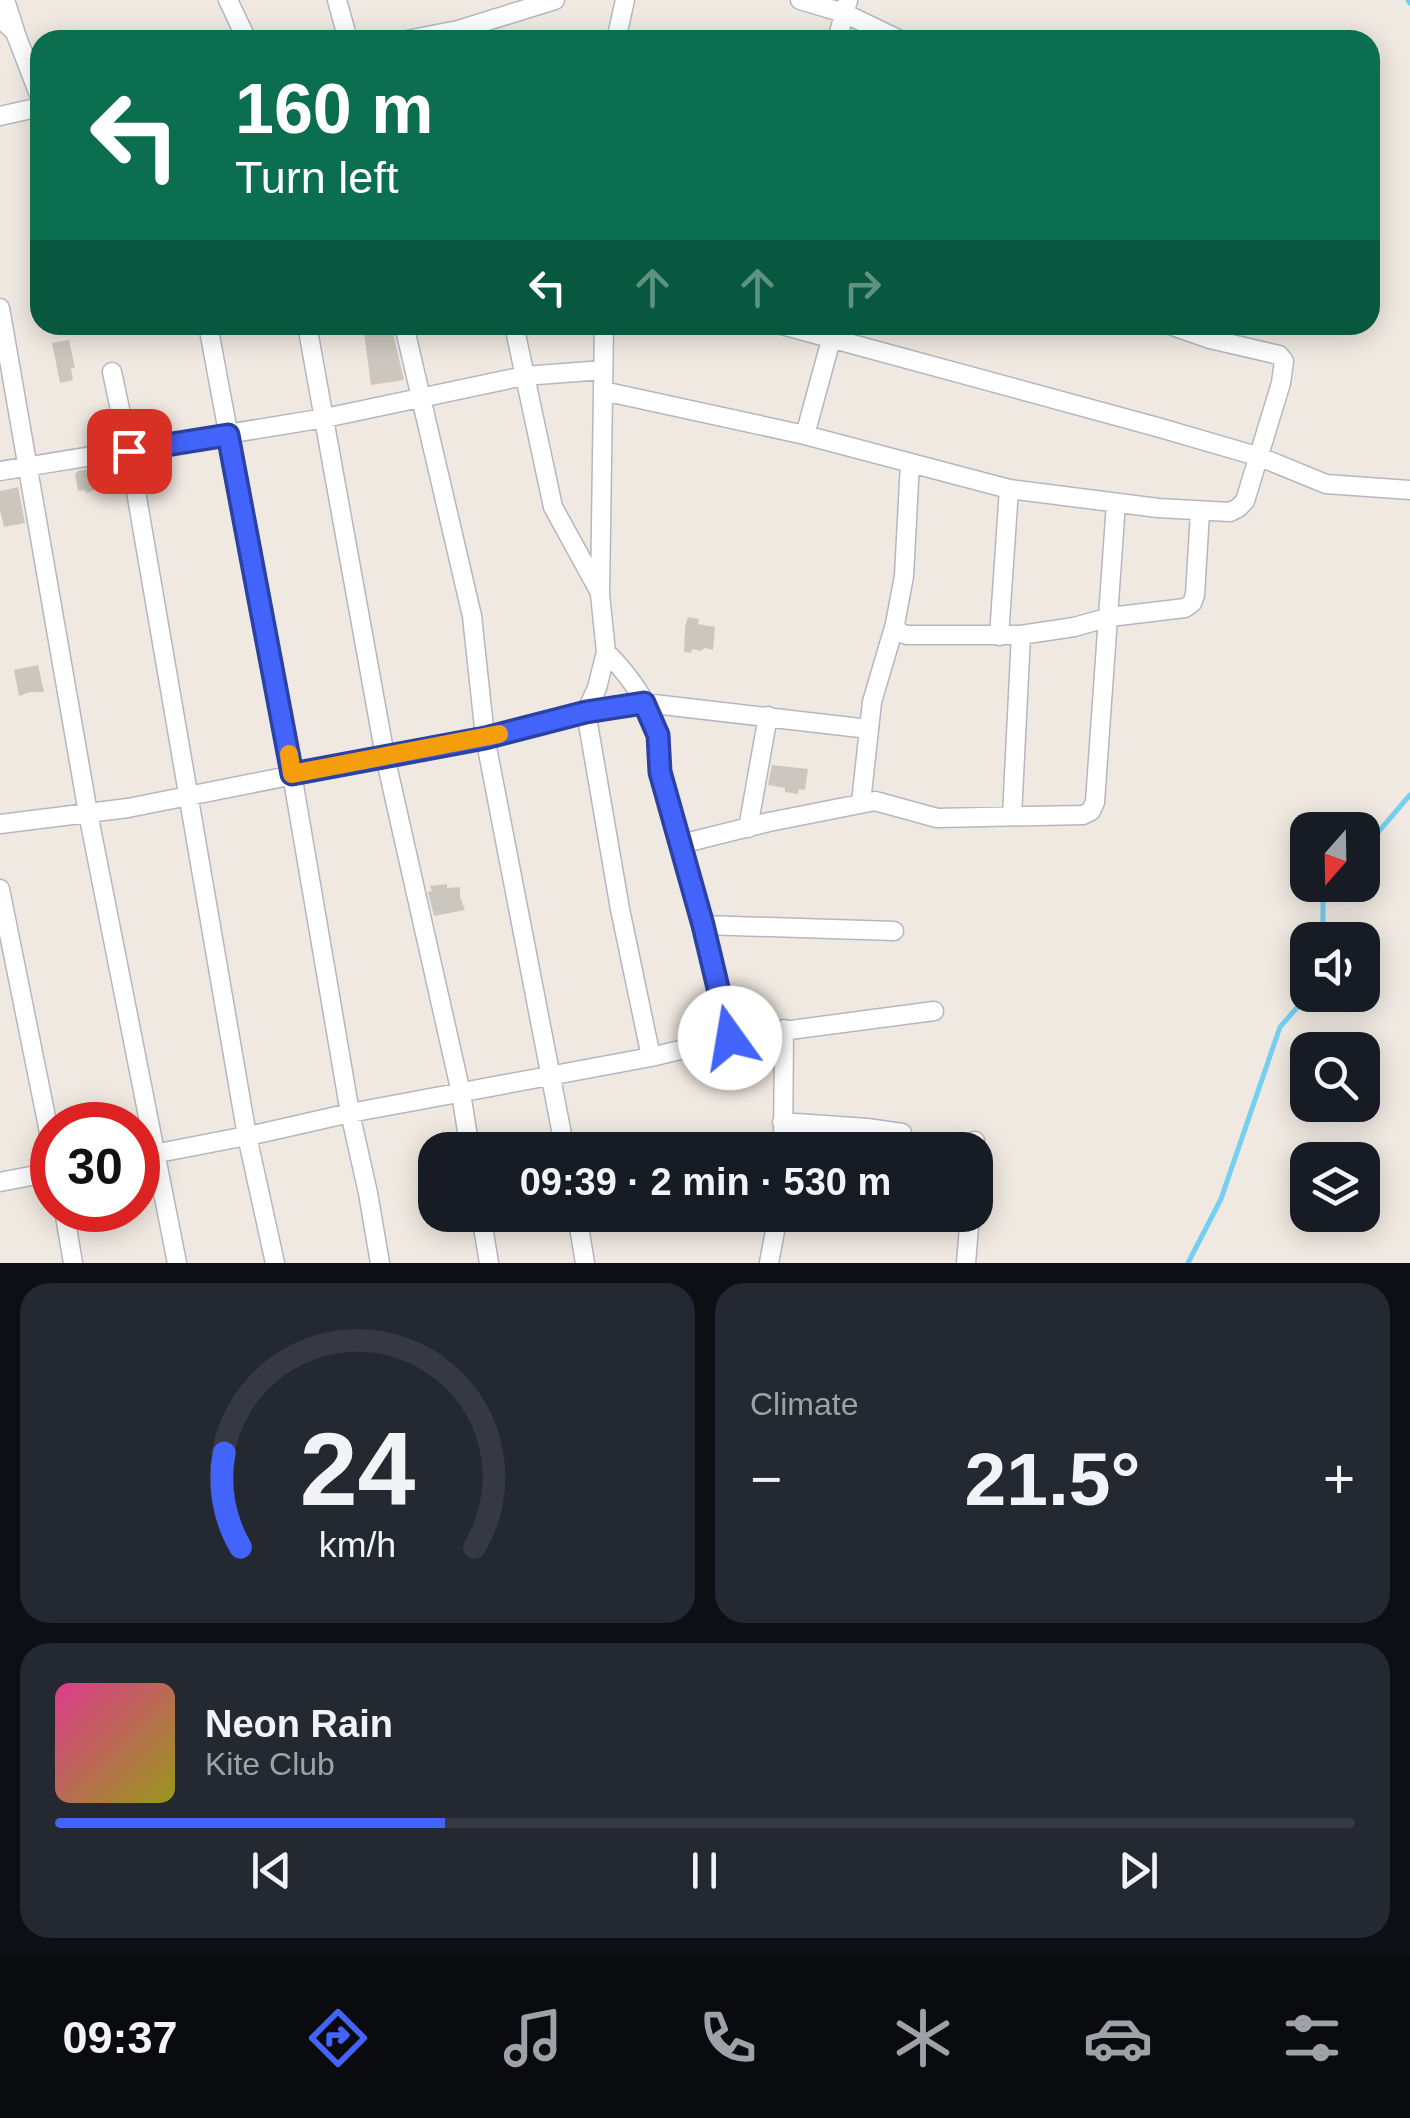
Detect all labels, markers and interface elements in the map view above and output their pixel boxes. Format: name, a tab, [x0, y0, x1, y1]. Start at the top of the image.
icon: left	[70, 70, 200, 200]
text: 160 m	[235, 70, 433, 148]
text: Turn left	[235, 152, 398, 203]
icon: left	[520, 260, 575, 315]
icon: ahead	[625, 260, 680, 315]
icon: ahead	[730, 260, 785, 315]
icon: right	[835, 260, 890, 315]
pin	[87, 409, 172, 494]
icon: arrive	[102, 424, 157, 479]
north arrow	[1290, 812, 1380, 902]
map controls	[1290, 812, 1380, 1232]
button: sound	[1290, 922, 1380, 1012]
position arrow	[678, 986, 782, 1090]
button: search	[1290, 1032, 1380, 1122]
speed limit sign: 30	[30, 1102, 160, 1232]
button: layers	[1290, 1142, 1380, 1232]
text: 09:39 · 2 min · 530 m	[520, 1161, 891, 1203]
text: Climate	[750, 1386, 858, 1422]
text: 24	[300, 1411, 415, 1527]
text: 21.5°	[965, 1437, 1140, 1521]
text: −	[750, 1448, 782, 1510]
text: +	[1323, 1448, 1355, 1510]
text: km/h	[319, 1525, 396, 1565]
text: Neon Rain	[205, 1703, 393, 1745]
text: Kite Club	[205, 1746, 335, 1782]
icon: previous	[244, 1843, 299, 1898]
icon: pause	[677, 1843, 732, 1898]
icon: next	[1111, 1843, 1166, 1898]
icon: directions	[303, 2003, 373, 2073]
icon: music	[498, 2003, 568, 2073]
icon: phone	[693, 2003, 763, 2073]
icon: climate	[888, 2003, 958, 2073]
icon: car	[1083, 2003, 1153, 2073]
icon: filters	[1277, 2003, 1347, 2073]
text: 09:37	[62, 2012, 178, 2063]

